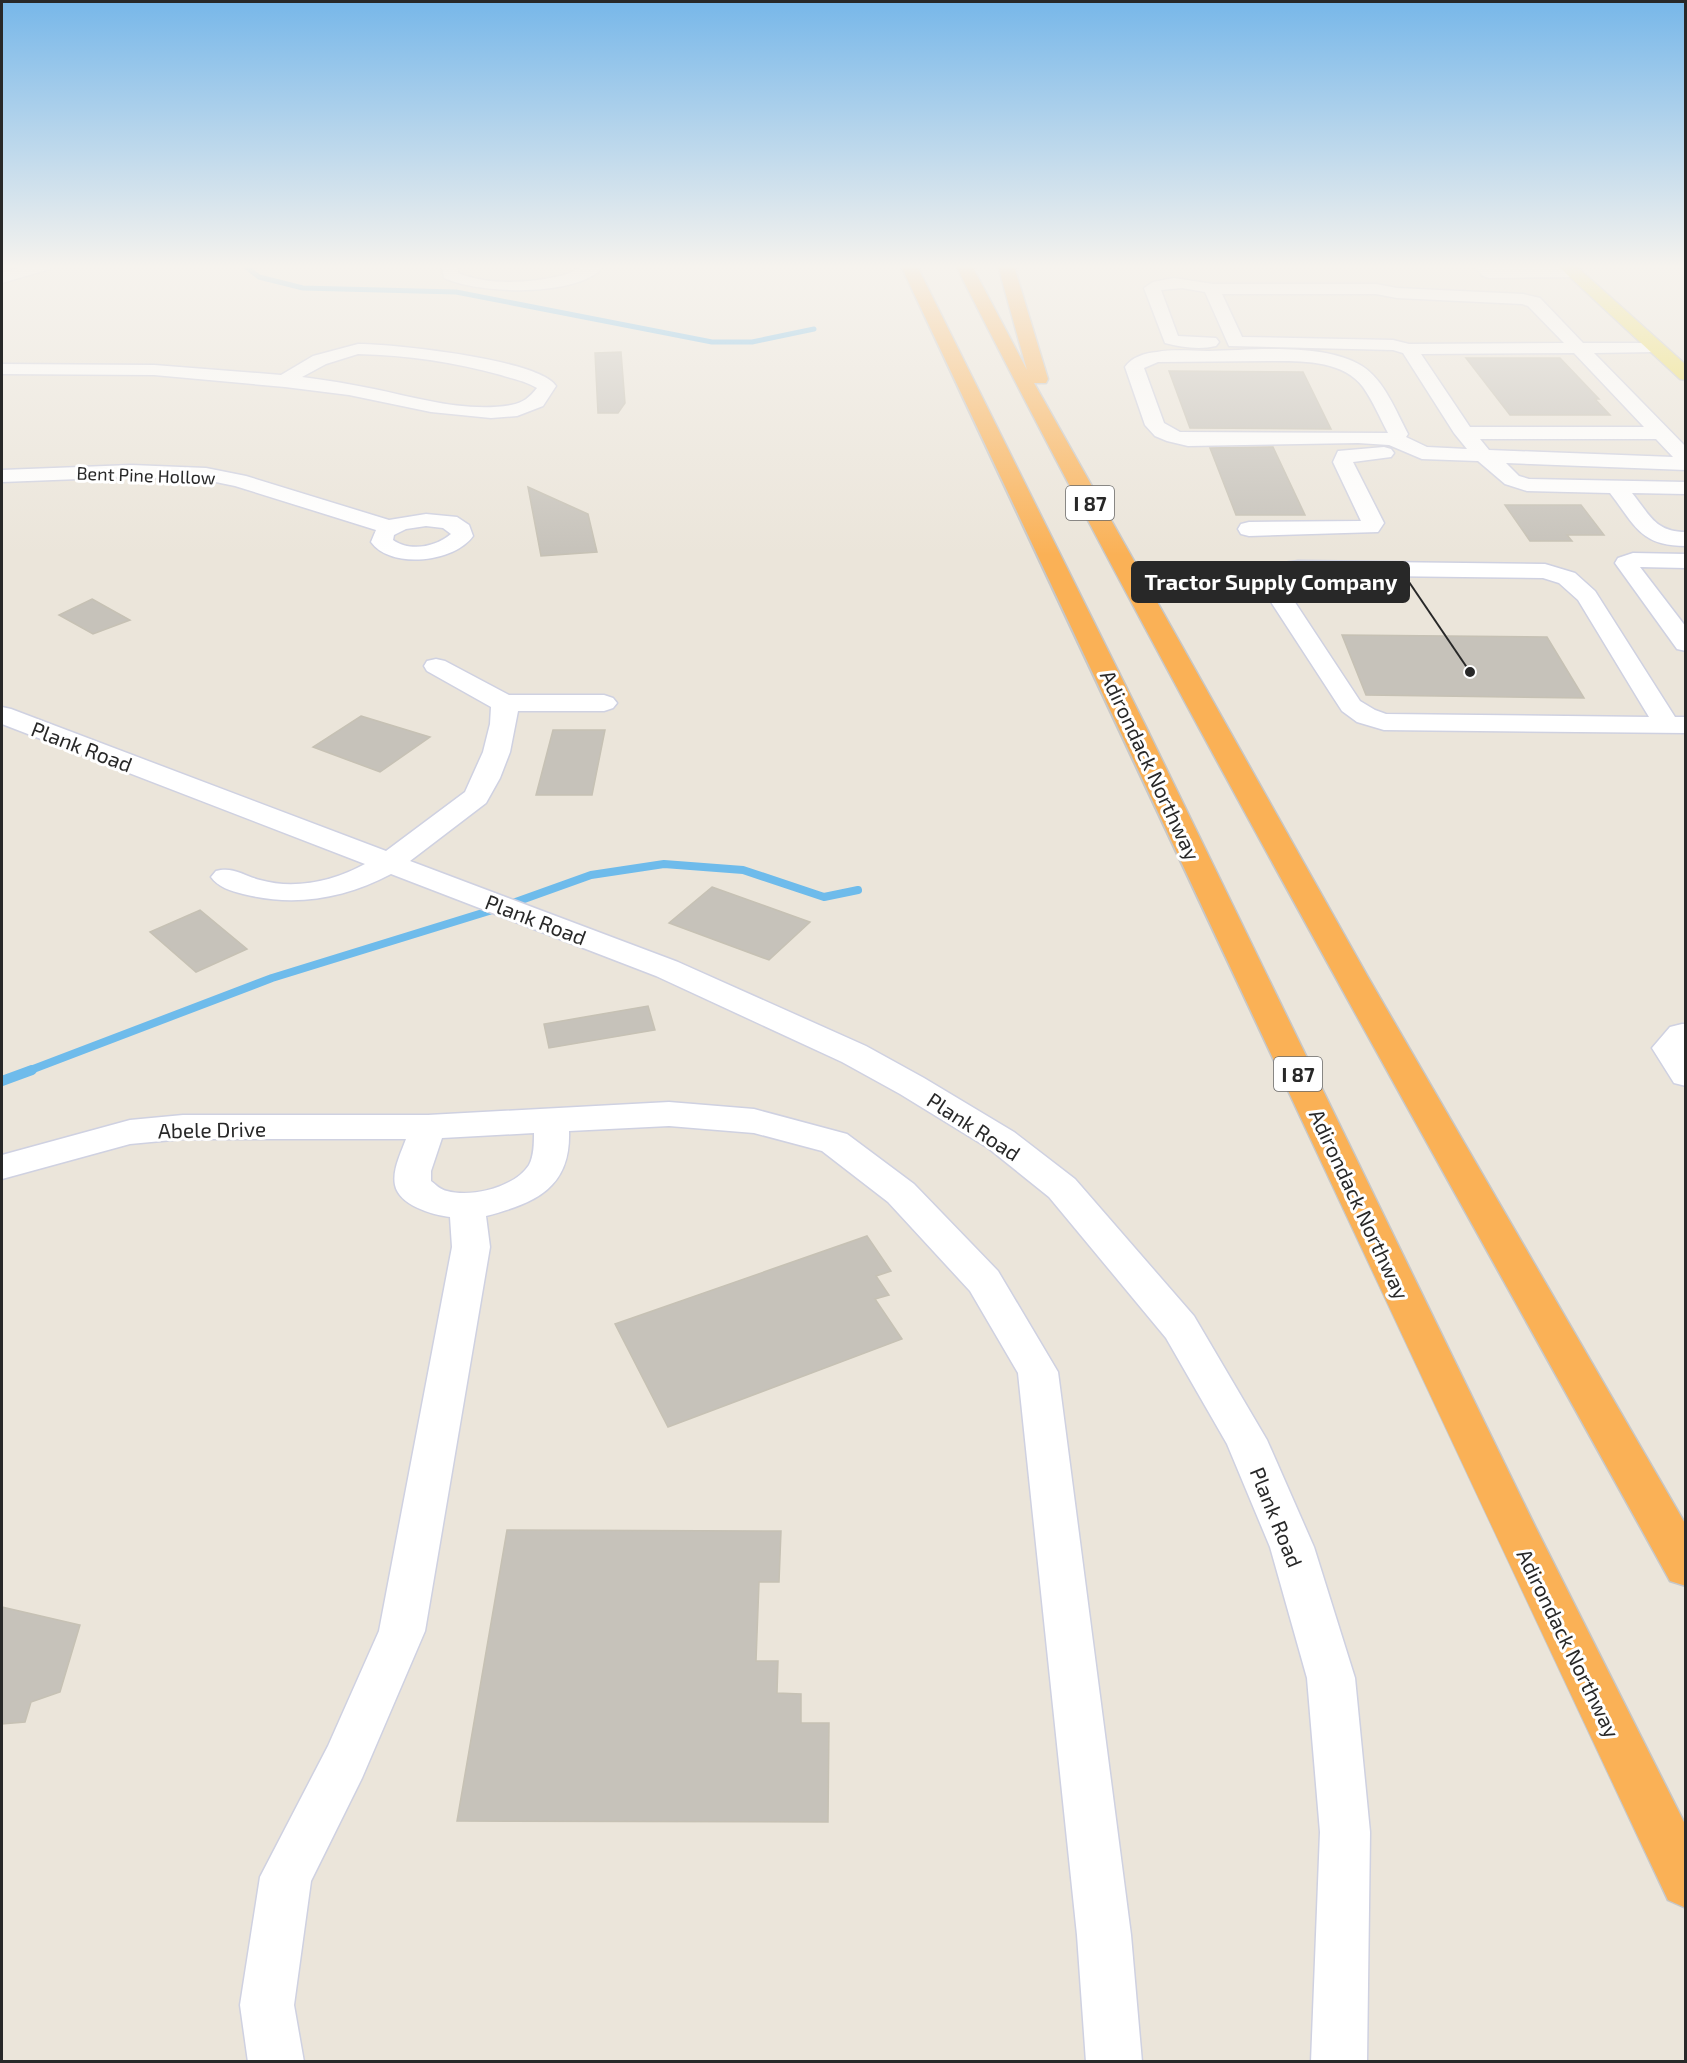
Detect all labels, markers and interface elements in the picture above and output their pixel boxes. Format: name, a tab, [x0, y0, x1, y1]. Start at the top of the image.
street label: Bent Pine Hollow	[76, 462, 216, 488]
road number: I 87	[1066, 486, 1114, 520]
callout: Tractor Supply Company	[1132, 562, 1409, 602]
text: Tractor Supply Company	[1145, 568, 1398, 595]
street label: Adirondack Northway	[1096, 666, 1206, 864]
street label: Plank Road	[28, 715, 136, 777]
street label: Plank Road	[482, 888, 590, 950]
road number: I 87	[1274, 1057, 1322, 1091]
street label: Plank Road	[923, 1087, 1025, 1165]
street label: Adirondack Northway	[1305, 1105, 1415, 1303]
street label: Abele Drive	[158, 1116, 266, 1142]
street label: Plank Road	[1246, 1463, 1308, 1571]
street label: Adirondack Northway	[1512, 1545, 1626, 1741]

